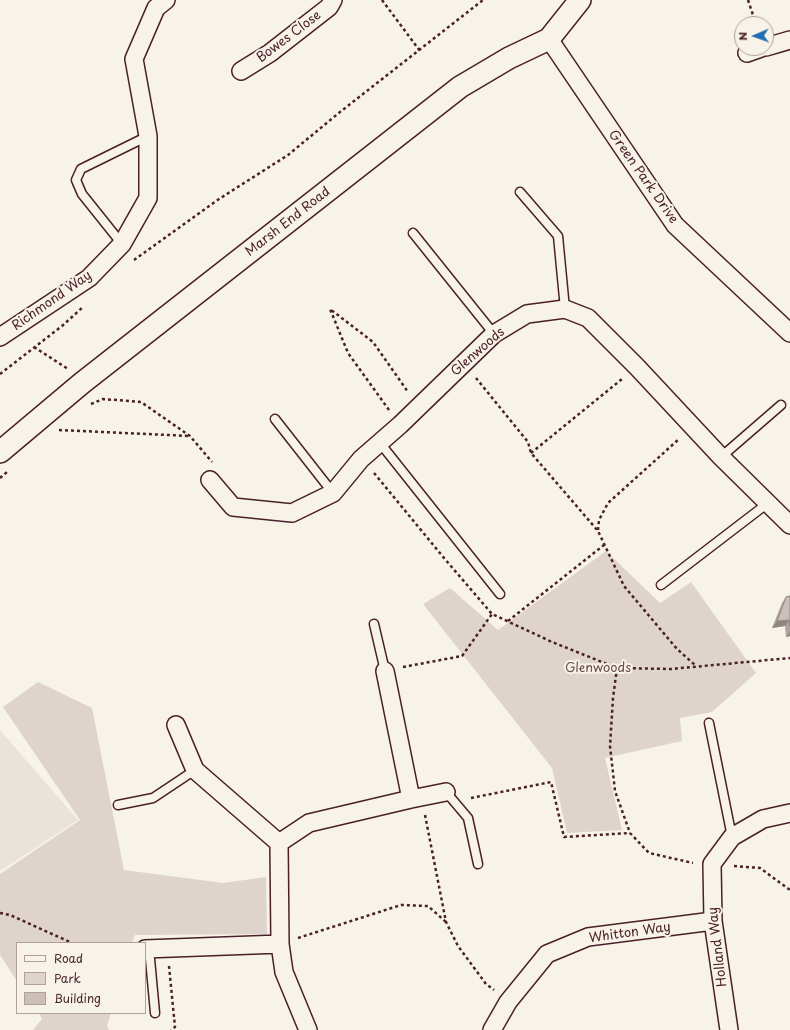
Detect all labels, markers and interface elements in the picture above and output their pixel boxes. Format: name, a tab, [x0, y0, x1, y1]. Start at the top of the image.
street label: Bowes Close	[254, 8, 324, 66]
north arrow	[734, 16, 774, 56]
text: N	[734, 32, 751, 41]
street label: Green Park Drive	[605, 127, 681, 227]
street label: Marsh End Road	[243, 184, 333, 260]
street label: Richmond Way	[9, 268, 95, 334]
street label: Glenwoods	[448, 324, 508, 380]
park label: Glenwoods	[565, 660, 631, 676]
street label: Holland Way	[705, 906, 731, 988]
street label: Whitton Way	[588, 920, 672, 946]
legend	[16, 942, 146, 1014]
text: Road	[54, 949, 83, 967]
text: Park	[54, 969, 81, 987]
text: Building	[54, 989, 101, 1007]

